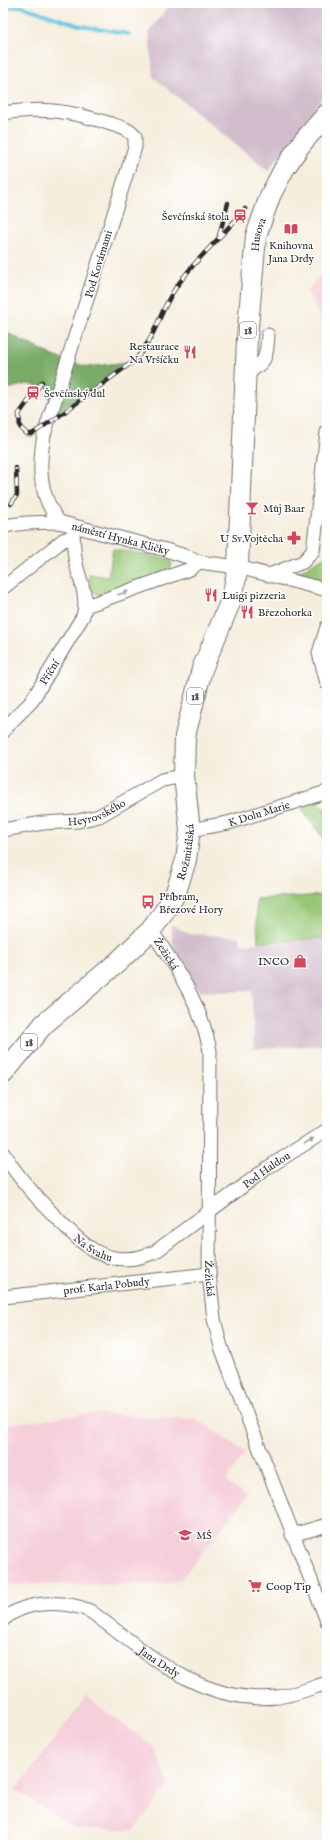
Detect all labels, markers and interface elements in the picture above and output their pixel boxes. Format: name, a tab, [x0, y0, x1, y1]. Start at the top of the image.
station icon: Ševčínská štola	[232, 208, 248, 224]
place label: Ševčínská štola	[162, 210, 229, 224]
street label: Husova	[249, 216, 270, 252]
library icon: Knihovna Jana Drdy	[283, 221, 299, 237]
street label: Pod Kovárnami	[82, 229, 116, 300]
place label: Knihovna Jana Drdy	[266, 239, 315, 266]
road number: 18	[240, 322, 256, 338]
place label: Restaurace Na Vršíčku	[129, 340, 179, 367]
restaurant icon: Restaurace Na Vršíčku	[182, 344, 198, 360]
station icon: Ševčínský důl	[25, 385, 41, 401]
place label: Ševčínský důl	[44, 387, 105, 401]
bar icon: Můj Baar	[244, 500, 260, 516]
place label: Můj Baar	[263, 502, 305, 516]
street label: náměstí Hynka Kličky	[70, 520, 172, 559]
pharmacy icon: U Sv.Vojtěcha	[286, 530, 302, 546]
place label: U Sv.Vojtěcha	[220, 532, 283, 546]
restaurant icon: Luigi pizzeria	[203, 587, 219, 603]
place label: Luigi pizzeria	[222, 589, 286, 603]
one-way arrow	[117, 590, 129, 596]
restaurant icon: Březohorka	[239, 604, 255, 620]
place label: Březohorka	[258, 606, 312, 620]
street label: Příční	[37, 657, 63, 688]
road number: 18	[187, 688, 203, 704]
street label: Heyrovského	[67, 796, 128, 830]
street label: K Dolu Marie	[227, 798, 291, 830]
street label: Rožmitálská	[174, 823, 198, 882]
place label: Příbram, Březové Hory	[159, 890, 224, 917]
bus stop icon: Příbram, Březové Hory	[140, 894, 156, 910]
street label: Žežická	[150, 935, 181, 973]
shop icon: INCO	[292, 953, 308, 969]
place label: INCO	[258, 955, 289, 969]
road number: 18	[21, 1034, 37, 1050]
one-way arrow	[303, 1138, 315, 1145]
street label: Pod Haldou	[240, 1149, 293, 1192]
street label: Na Svahu	[70, 1232, 114, 1266]
street label: Žežická	[201, 1260, 217, 1297]
street label: prof. Karla Pobudy	[63, 1275, 151, 1298]
school or university icon: MŠ	[177, 1527, 193, 1543]
place label: MŠ	[196, 1529, 212, 1543]
supermarket icon: Coop Tip	[247, 1578, 263, 1594]
place label: Coop Tip	[266, 1580, 311, 1594]
street label: Jana Drdy	[134, 1643, 183, 1682]

